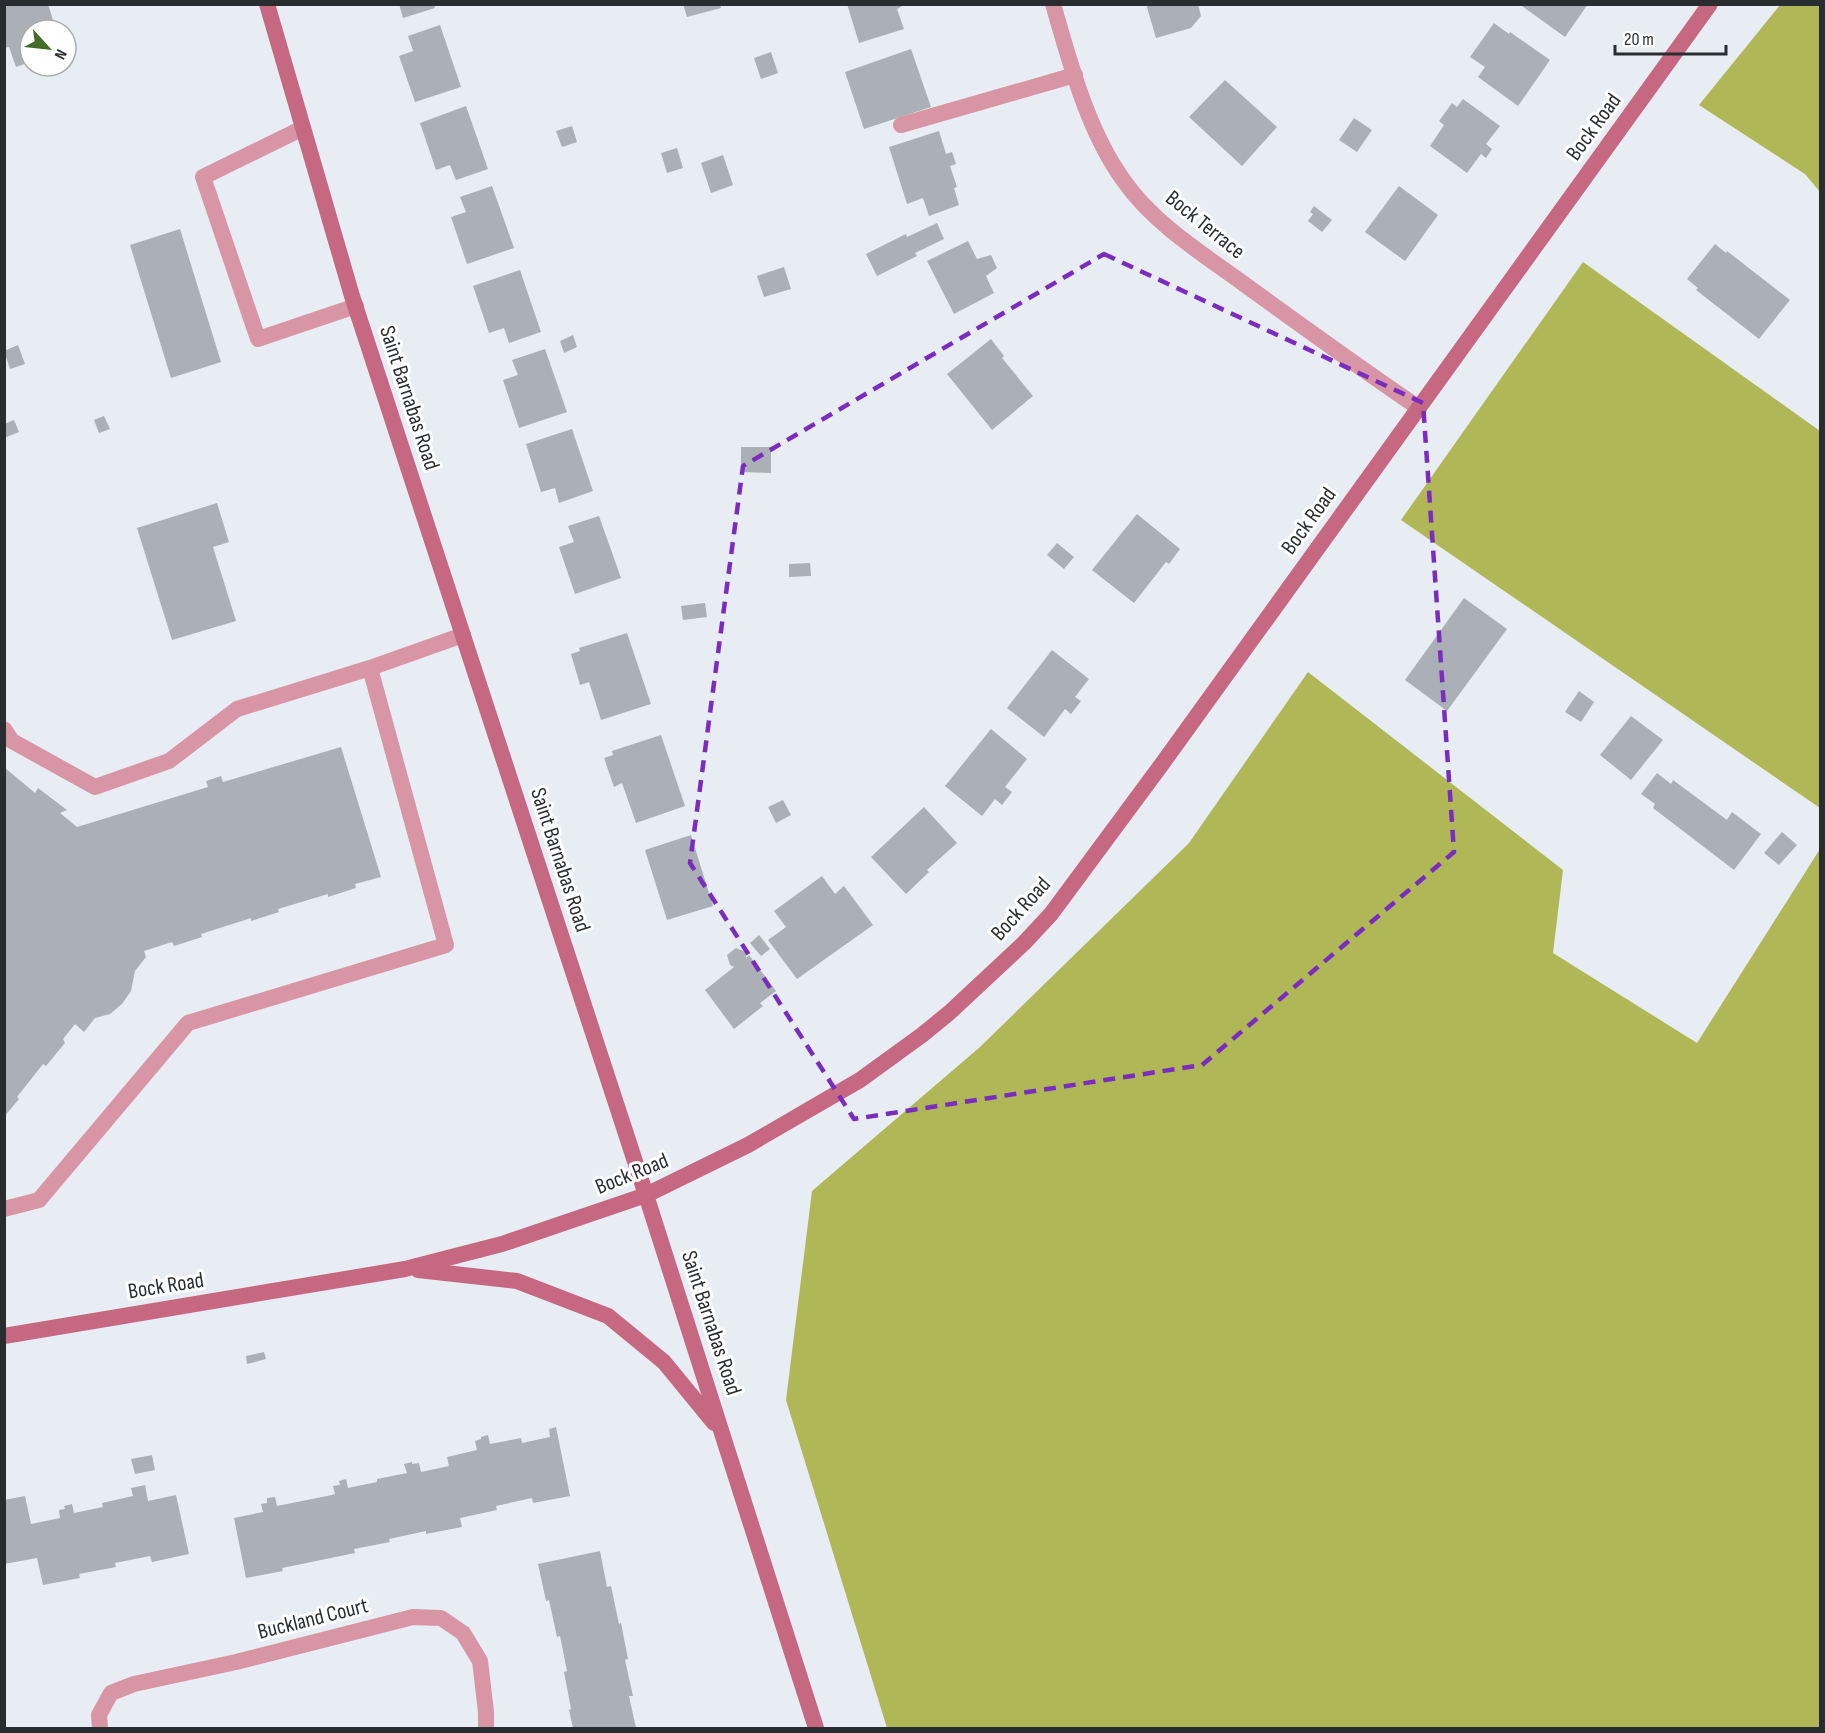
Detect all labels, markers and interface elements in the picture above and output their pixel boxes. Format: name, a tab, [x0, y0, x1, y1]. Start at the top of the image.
north arrow	[18, 18, 78, 78]
scale bar	[1615, 18, 1726, 56]
text: 20 m	[1624, 29, 1654, 50]
text: N	[50, 46, 70, 62]
street label: Bock Road	[1561, 88, 1627, 166]
street label: Bock Terrace	[1160, 185, 1250, 265]
street label: Saint Barnabas Road	[373, 323, 445, 473]
street label: Bock Road	[1276, 482, 1342, 560]
street label: Saint Barnabas Road	[524, 785, 596, 935]
street label: Bock Road	[985, 872, 1057, 946]
street label: Bock Road	[592, 1147, 672, 1201]
street label: Saint Barnabas Road	[675, 1248, 747, 1398]
street label: Bock Road	[126, 1267, 206, 1305]
street label: Buckland Court	[255, 1592, 371, 1646]

